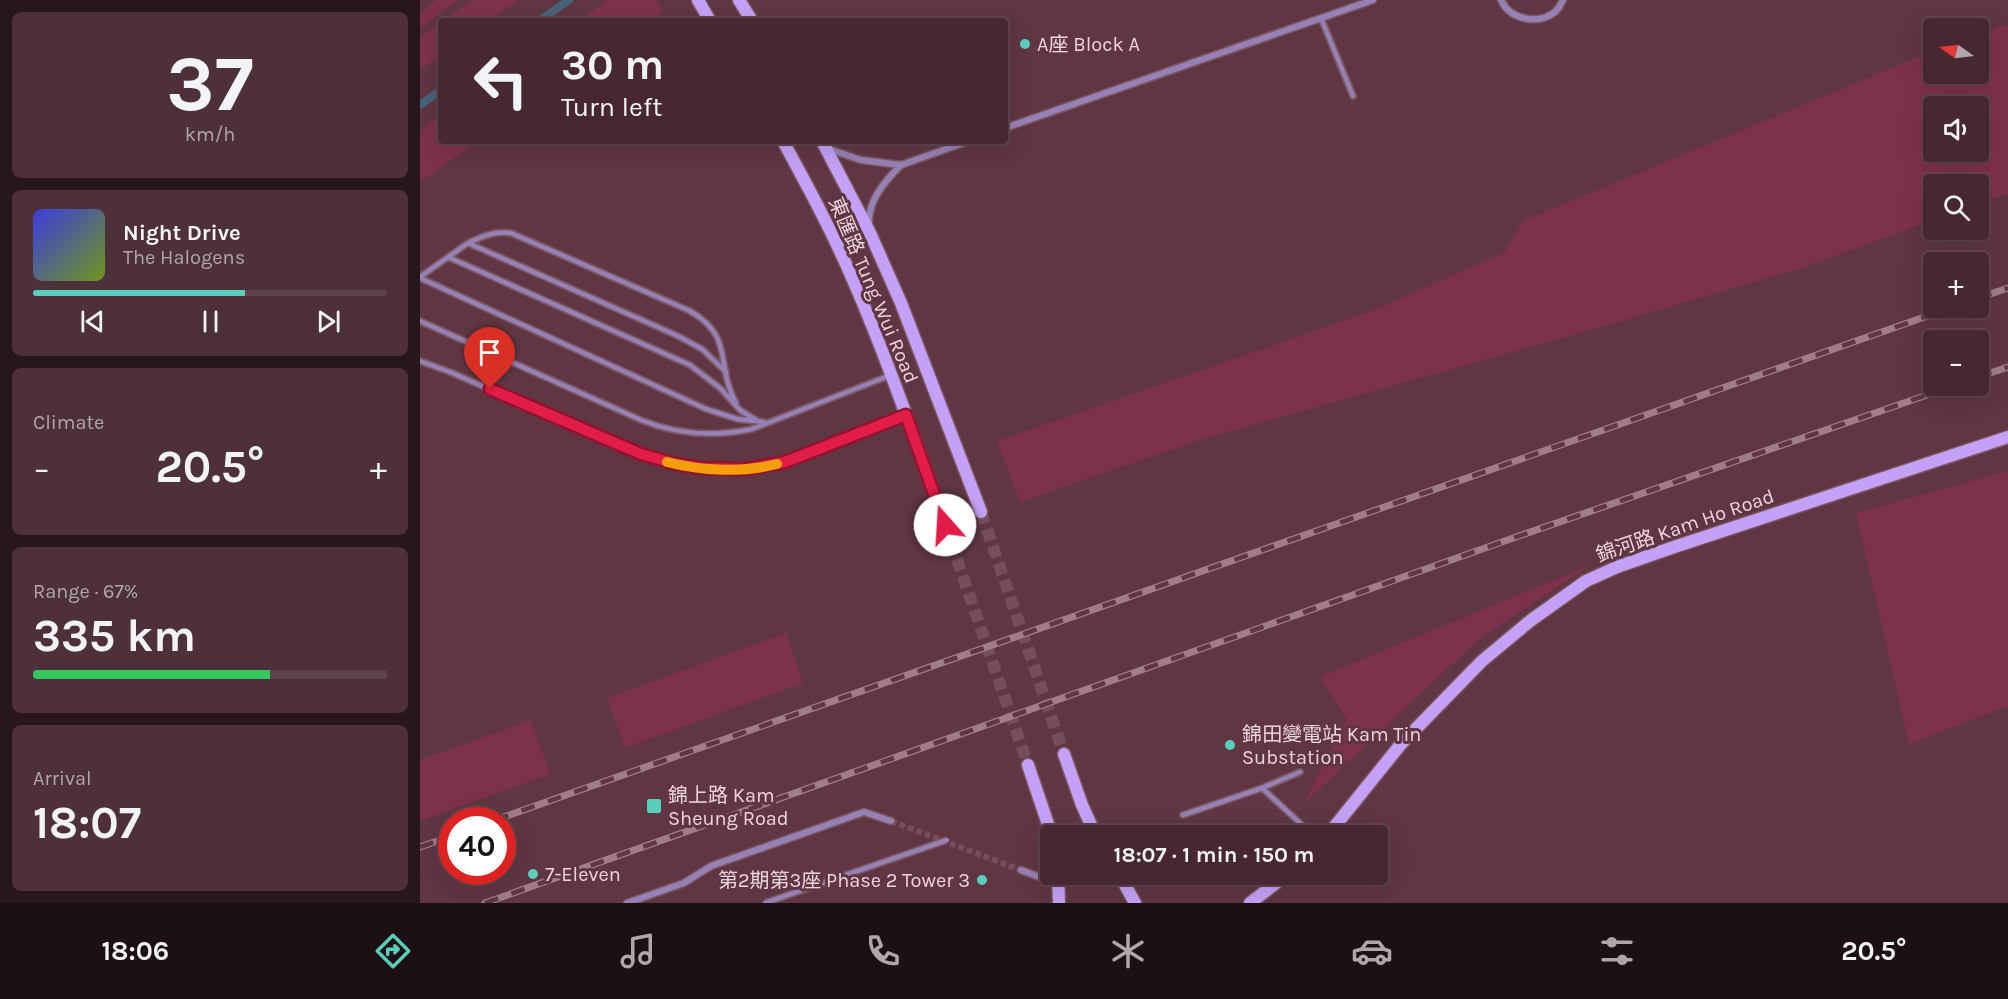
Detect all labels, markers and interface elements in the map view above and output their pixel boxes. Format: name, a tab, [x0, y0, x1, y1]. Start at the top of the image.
north arrow	[1923, 18, 1989, 84]
map controls	[1923, 18, 1989, 396]
place label: A座 Block A	[1037, 33, 1140, 56]
marker: A座 Block A	[1018, 37, 1032, 51]
text: 37	[166, 38, 254, 130]
text: 30 m	[561, 40, 664, 90]
icon: left	[462, 42, 540, 120]
text: Turn left	[561, 91, 662, 123]
button: sound	[1923, 96, 1989, 162]
text: km/h	[185, 123, 235, 146]
button: search	[1923, 174, 1989, 240]
street label: 東匯路 Tung Wui Road	[824, 194, 923, 387]
text: Night Drive	[123, 220, 241, 246]
text: The Halogens	[123, 246, 245, 269]
button: +	[1923, 252, 1989, 318]
icon: previous	[76, 305, 109, 338]
icon: pause	[194, 305, 227, 338]
icon: next	[312, 305, 345, 338]
pin	[464, 327, 515, 389]
button: −	[1923, 330, 1989, 396]
icon: arrive	[473, 336, 506, 369]
text: Climate	[33, 411, 104, 434]
text: 20.5°	[155, 441, 265, 493]
text: −	[33, 449, 50, 487]
text: +	[370, 449, 387, 487]
street label: 錦河路 Kam Ho Road	[1593, 484, 1777, 567]
position arrow	[913, 493, 977, 557]
text: Range · 67%	[33, 580, 138, 603]
text: 335 km	[33, 610, 196, 662]
place label: 錦田變電站 Kam Tin Substation	[1242, 723, 1421, 769]
marker: 錦田變電站 Kam Tin Substation	[1223, 738, 1237, 752]
text: Arrival	[33, 767, 92, 790]
place label: 錦上路 Kam Sheung Road	[668, 784, 789, 830]
text: 18:07	[33, 797, 141, 849]
marker: 錦上路 Kam Sheung Road	[645, 797, 663, 815]
speed limit sign: 40	[438, 807, 516, 885]
text: 18:07 · 1 min · 150 m	[1114, 842, 1314, 868]
place label: 7-Eleven	[545, 863, 621, 886]
marker: 7-Eleven	[526, 867, 540, 881]
place label: 第2期第3座 Phase 2 Tower 3	[718, 869, 970, 892]
marker: 第2期第3座 Phase 2 Tower 3	[975, 873, 989, 887]
icon: directions	[372, 930, 414, 972]
icon: music	[617, 930, 659, 972]
icon: phone	[862, 930, 904, 972]
icon: climate	[1107, 930, 1149, 972]
icon: car	[1351, 930, 1393, 972]
icon: filters	[1596, 930, 1638, 972]
text: 18:06	[101, 935, 169, 967]
text: 20.5°	[1841, 935, 1907, 967]

